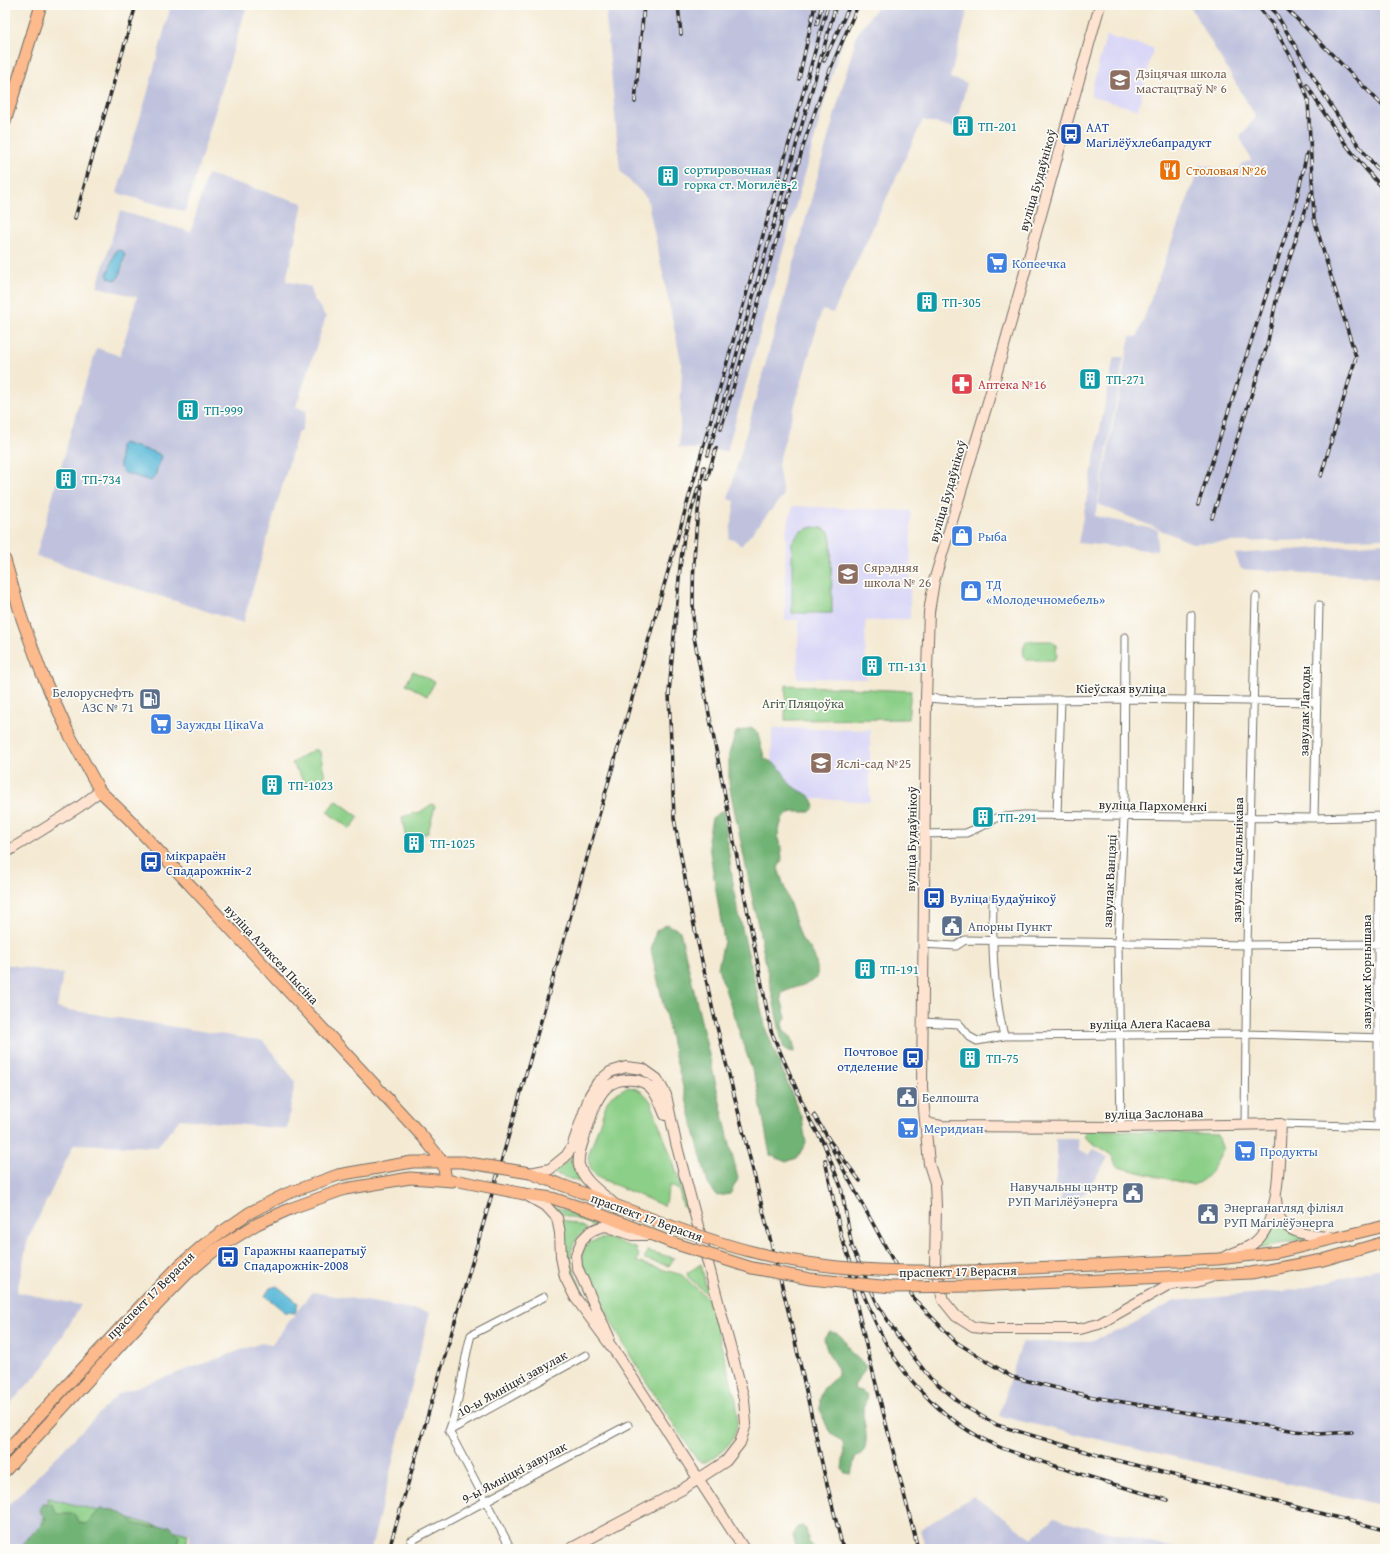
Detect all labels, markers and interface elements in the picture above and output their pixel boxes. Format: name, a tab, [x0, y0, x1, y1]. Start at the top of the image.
place label: Дзіцячая школа мастацтваў № 6	[1135, 64, 1228, 98]
school or university icon: Дзіцячая школа мастацтваў № 6	[1107, 67, 1133, 93]
building icon: ТП-201	[950, 113, 976, 139]
place label: ТП-201	[978, 117, 1017, 136]
place label: ААТ Магілёўхлебапрадукт	[1086, 118, 1212, 152]
bus stop icon: ААТ Магілёўхлебапрадукт	[1058, 121, 1084, 147]
street label: вуліца Будаўнікоў	[1014, 127, 1061, 233]
restaurant icon: Столовая №26	[1157, 157, 1183, 183]
place label: сортировочная горка ст. Могилёв-2	[684, 160, 797, 194]
place label: Столовая №26	[1186, 161, 1267, 180]
building icon: сортировочная горка ст. Могилёв-2	[655, 163, 681, 189]
supermarket icon: Копеечка	[984, 250, 1010, 276]
place label: Копеечка	[1012, 254, 1067, 273]
building icon: ТП-305	[914, 289, 940, 315]
place label: ТП-305	[942, 293, 981, 312]
building icon: ТП-271	[1077, 366, 1103, 392]
place label: ТП-271	[1106, 370, 1145, 389]
pharmacy icon: Аптека №16	[949, 371, 975, 397]
place label: Аптека №16	[978, 375, 1046, 394]
building icon: ТП-999	[175, 397, 201, 423]
place label: ТП-999	[204, 401, 243, 420]
street label: вуліца Будаўнікоў	[924, 438, 971, 544]
building icon: ТП-734	[53, 466, 79, 492]
place label: ТП-734	[82, 470, 121, 489]
shop icon: Рыба	[949, 523, 975, 549]
place label: Рыба	[978, 527, 1008, 546]
place label: Сярэдняя школа № 26	[864, 558, 931, 592]
school or university icon: Сярэдняя школа № 26	[835, 561, 861, 587]
place label: ТД «Молодечномебель»	[986, 575, 1105, 609]
shop icon: ТД «Молодечномебель»	[958, 578, 984, 604]
building icon: ТП-131	[859, 653, 885, 679]
place label: ТП-131	[888, 657, 927, 676]
street label: завулак Лагоды	[1294, 666, 1315, 756]
street label: Кіеўская вуліца	[1076, 679, 1167, 698]
place label: Белоруснефть АЗС № 71	[53, 683, 134, 717]
fuel station icon: Белоруснефть АЗС № 71	[137, 686, 163, 712]
park label: Агіт Пляцоўка	[762, 694, 845, 713]
supermarket icon: Заужды ЦікаVа	[148, 711, 174, 737]
place label: Заужды ЦікаVа	[176, 715, 265, 734]
school or university icon: Яслі-сад №25	[808, 750, 834, 776]
place label: Яслі-сад №25	[835, 754, 911, 773]
building icon: ТП-1023	[259, 772, 285, 798]
place label: ТП-1023	[288, 776, 333, 795]
street label: вуліца Будаўнікоў	[901, 786, 922, 892]
street label: вуліца Пархоменкі	[1099, 795, 1208, 816]
street label: завулак Кацельнікава	[1227, 796, 1248, 923]
building icon: ТП-291	[970, 804, 996, 830]
place label: ТП-291	[998, 808, 1037, 827]
building icon: ТП-1025	[401, 830, 427, 856]
place label: ТП-1025	[430, 834, 475, 853]
street label: завулак Ванцэці	[1098, 834, 1121, 928]
place label: мікрараён Спадарожнік-2	[166, 846, 252, 880]
bus stop icon: мікрараён Спадарожнік-2	[138, 849, 164, 875]
bus stop icon: Вуліца Будаўнікоў	[921, 885, 947, 911]
place label: Вуліца Будаўнікоў	[950, 889, 1057, 908]
street label: вуліца Аляксея Пысіна	[220, 900, 324, 1009]
public building icon: Апорны Пункт	[939, 913, 965, 939]
street label: завулак Корнышава	[1357, 914, 1376, 1029]
place label: Апорны Пункт	[968, 917, 1053, 936]
building icon: ТП-191	[852, 956, 878, 982]
place label: ТП-191	[880, 960, 919, 979]
street label: вуліца Алега Касаева	[1090, 1013, 1211, 1034]
place label: Почтовое отделение	[837, 1042, 898, 1076]
bus stop icon: Почтовое отделение	[900, 1045, 926, 1071]
building icon: ТП-75	[957, 1045, 983, 1071]
place label: ТП-75	[986, 1049, 1019, 1068]
public building icon: Белпошта	[894, 1084, 920, 1110]
place label: Белпошта	[922, 1088, 980, 1107]
street label: вуліца Заслонава	[1104, 1103, 1204, 1124]
supermarket icon: Меридиан	[895, 1115, 921, 1141]
place label: Меридиан	[924, 1119, 984, 1138]
supermarket icon: Продукты	[1232, 1138, 1258, 1164]
place label: Продукты	[1260, 1142, 1318, 1161]
place label: Навучальны цэнтр РУП Магілёўэнерга	[1008, 1177, 1119, 1211]
public building icon: Навучальны цэнтр РУП Магілёўэнерга	[1120, 1180, 1146, 1206]
street label: праспект 17 Верасня	[588, 1188, 706, 1247]
place label: Энерганагляд філіял РУП Магілёўэнерга	[1224, 1198, 1344, 1232]
public building icon: Энерганагляд філіял РУП Магілёўэнерга	[1195, 1201, 1221, 1227]
place label: Гаражны кааператыў Спадарожнік-2008	[244, 1241, 367, 1275]
bus stop icon: Гаражны кааператыў Спадарожнік-2008	[215, 1244, 241, 1270]
street label: праспект 17 Верасня	[102, 1247, 199, 1344]
street label: праспект 17 Верасня	[899, 1261, 1017, 1282]
street label: 10-ы Ямніцкі завулак	[454, 1345, 571, 1421]
street label: 9-ы Ямніцкі завулак	[458, 1437, 570, 1508]

